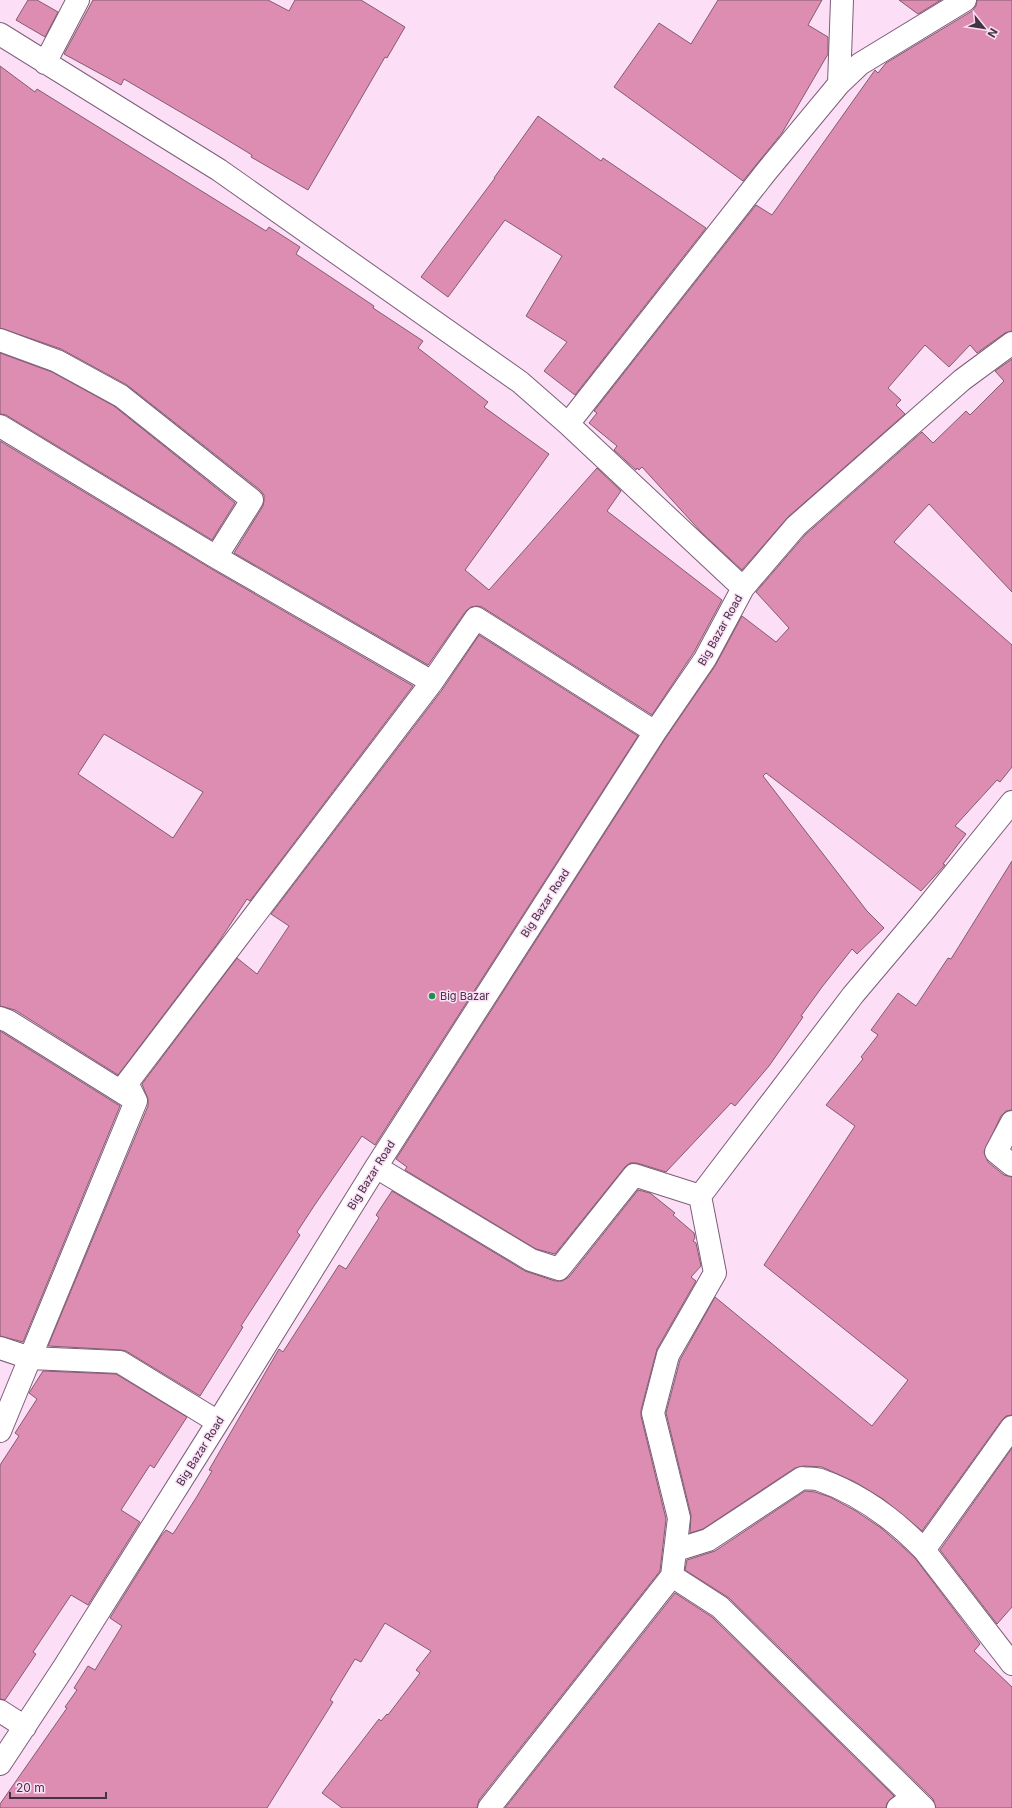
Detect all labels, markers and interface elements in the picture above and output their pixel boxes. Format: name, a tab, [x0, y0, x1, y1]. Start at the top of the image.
north arrow	[964, 8, 1004, 48]
text: N	[985, 26, 1001, 40]
street label: Big Bazar Road	[695, 592, 745, 668]
street label: Big Bazar Road	[518, 866, 572, 940]
place label: Big Bazar	[440, 989, 489, 1003]
marker: Big Bazar	[427, 991, 437, 1001]
street label: Big Bazar Road	[344, 1138, 398, 1212]
street label: Big Bazar Road	[173, 1414, 227, 1488]
scale bar	[10, 1774, 106, 1800]
text: 20 m	[16, 1780, 45, 1795]

